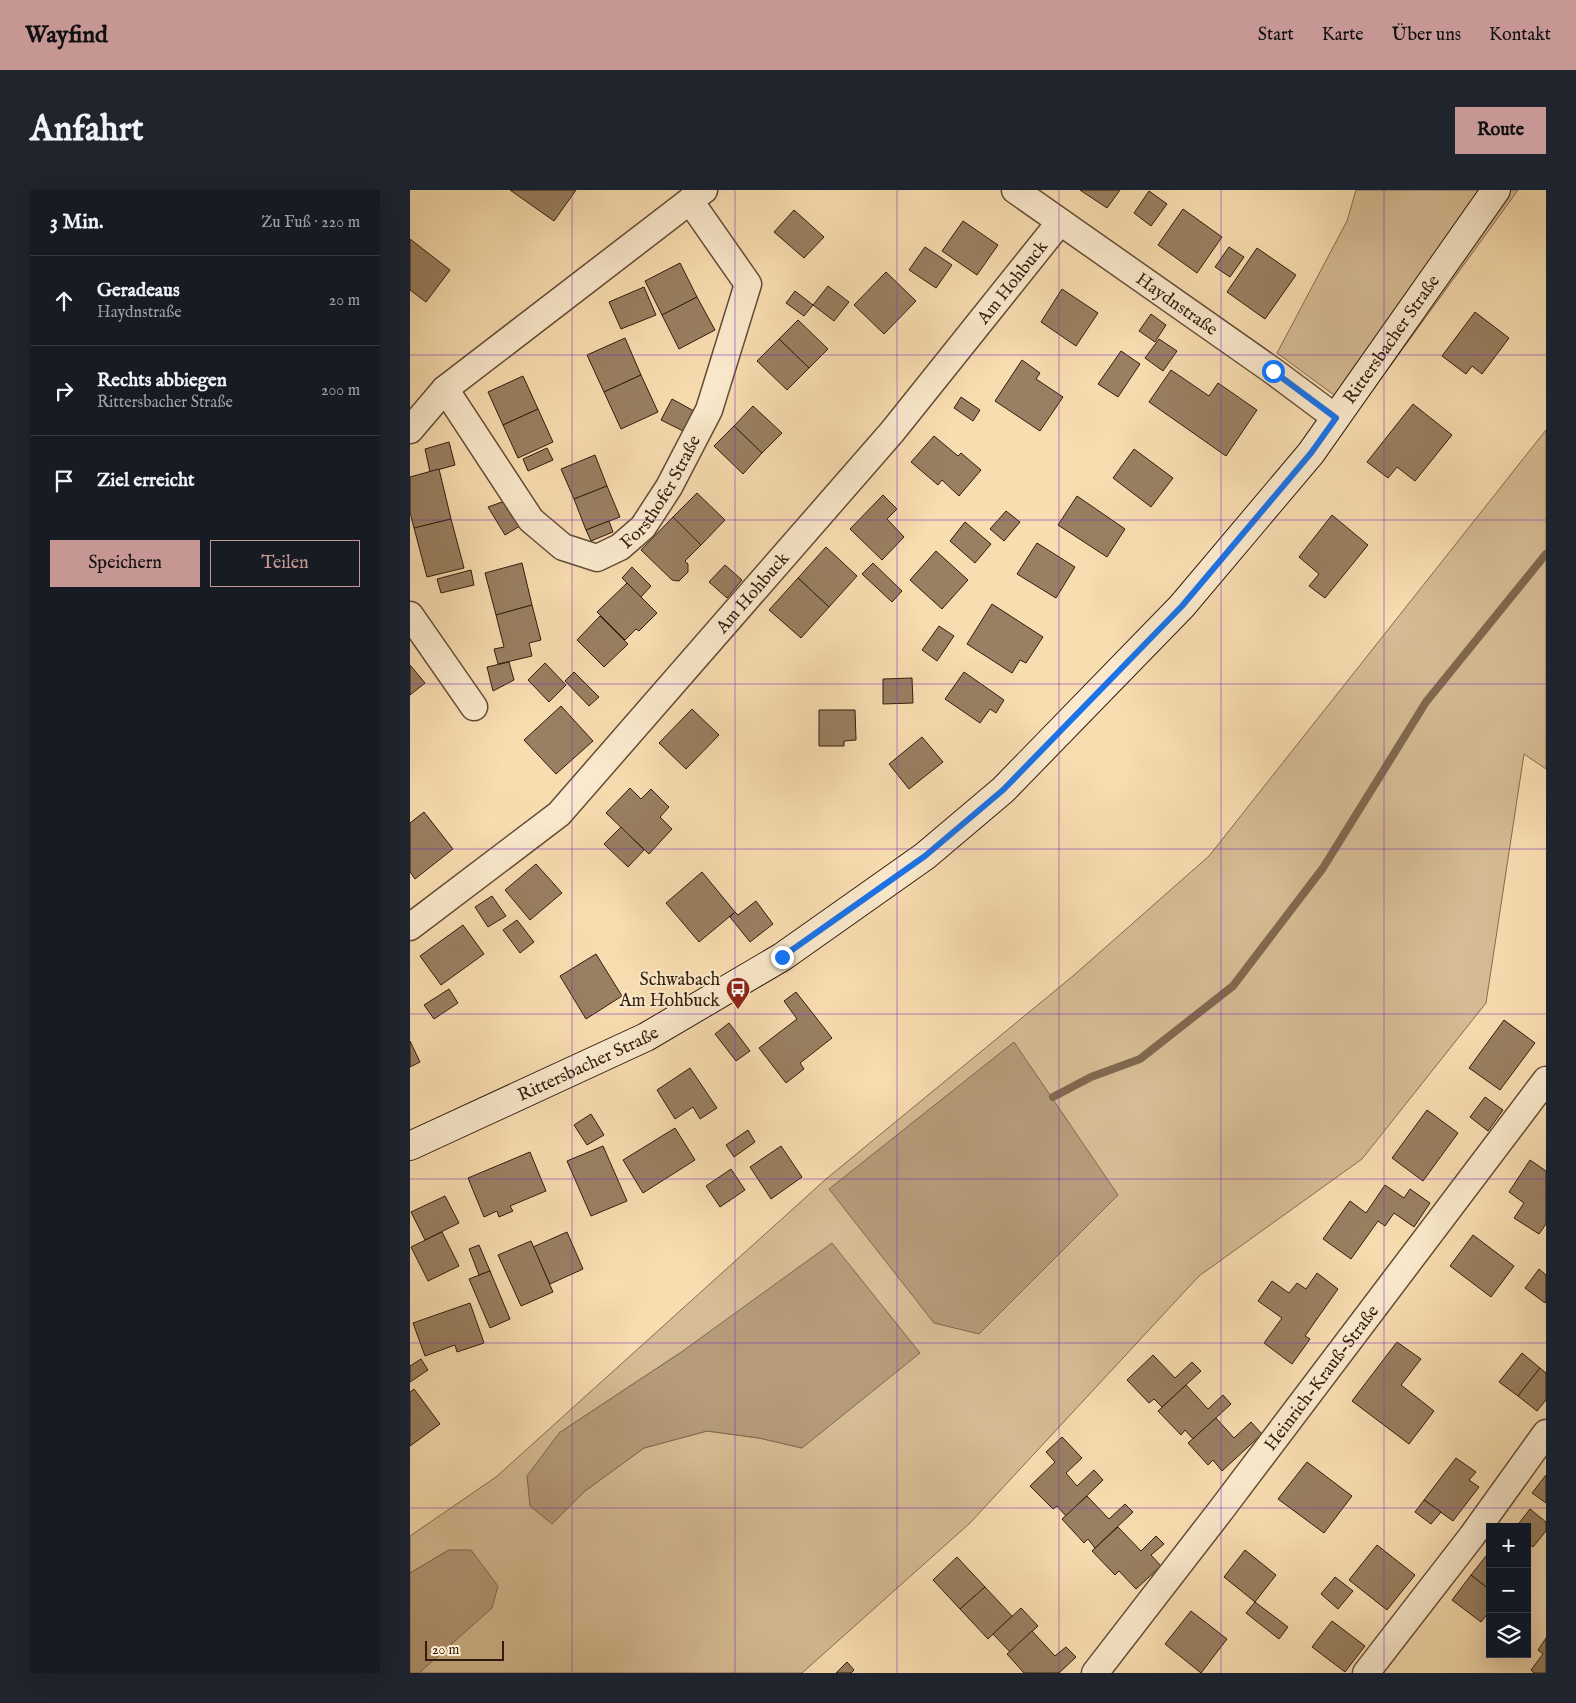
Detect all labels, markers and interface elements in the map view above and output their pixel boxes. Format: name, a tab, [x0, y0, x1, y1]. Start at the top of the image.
text: Wayfind	[25, 20, 108, 51]
text: Start	[1258, 24, 1294, 47]
text: Karte	[1322, 24, 1364, 47]
text: Über uns	[1392, 24, 1461, 47]
text: Kontakt	[1489, 24, 1551, 47]
button: Route	[1455, 107, 1546, 154]
text: Anfahrt	[30, 108, 144, 153]
text: 3 Min.	[50, 209, 103, 236]
text: Zu Fuß · 220 m	[261, 213, 360, 233]
street label: Am Hohbuck	[972, 236, 1054, 330]
street label: Haydnstraße	[1131, 268, 1222, 342]
street label: Rittersbacher Straße	[1339, 271, 1446, 409]
text: Geradeaus	[97, 279, 180, 303]
icon: ahead	[50, 287, 78, 315]
text: 20 m	[329, 291, 360, 311]
text: Haydnstraße	[97, 303, 182, 323]
route start	[1262, 360, 1285, 383]
text: Rechts abbiegen	[97, 369, 227, 393]
icon: right	[50, 377, 78, 405]
text: 200 m	[321, 381, 360, 401]
text: Rittersbacher Straße	[97, 393, 233, 413]
street label: Forsthofer Straße	[616, 432, 707, 555]
icon: arrive	[50, 467, 78, 495]
text: Ziel erreicht	[97, 469, 195, 493]
button: Speichern	[50, 540, 200, 587]
button: Teilen	[210, 540, 360, 587]
street label: Am Hohbuck	[711, 548, 795, 640]
route end	[771, 946, 794, 969]
place label: Schwabach Am Hohbuck	[618, 969, 720, 1013]
bus stop icon: Schwabach Am Hohbuck	[725, 976, 751, 1010]
street label: Rittersbacher Straße	[514, 1022, 663, 1108]
street label: Heinrich-Krauß-Straße	[1260, 1301, 1385, 1456]
map controls	[1486, 1523, 1531, 1658]
button: +	[1486, 1523, 1531, 1568]
button: −	[1486, 1568, 1531, 1613]
button: layers	[1486, 1613, 1531, 1658]
scale bar	[425, 1638, 504, 1661]
text: 20 m	[432, 1641, 459, 1659]

